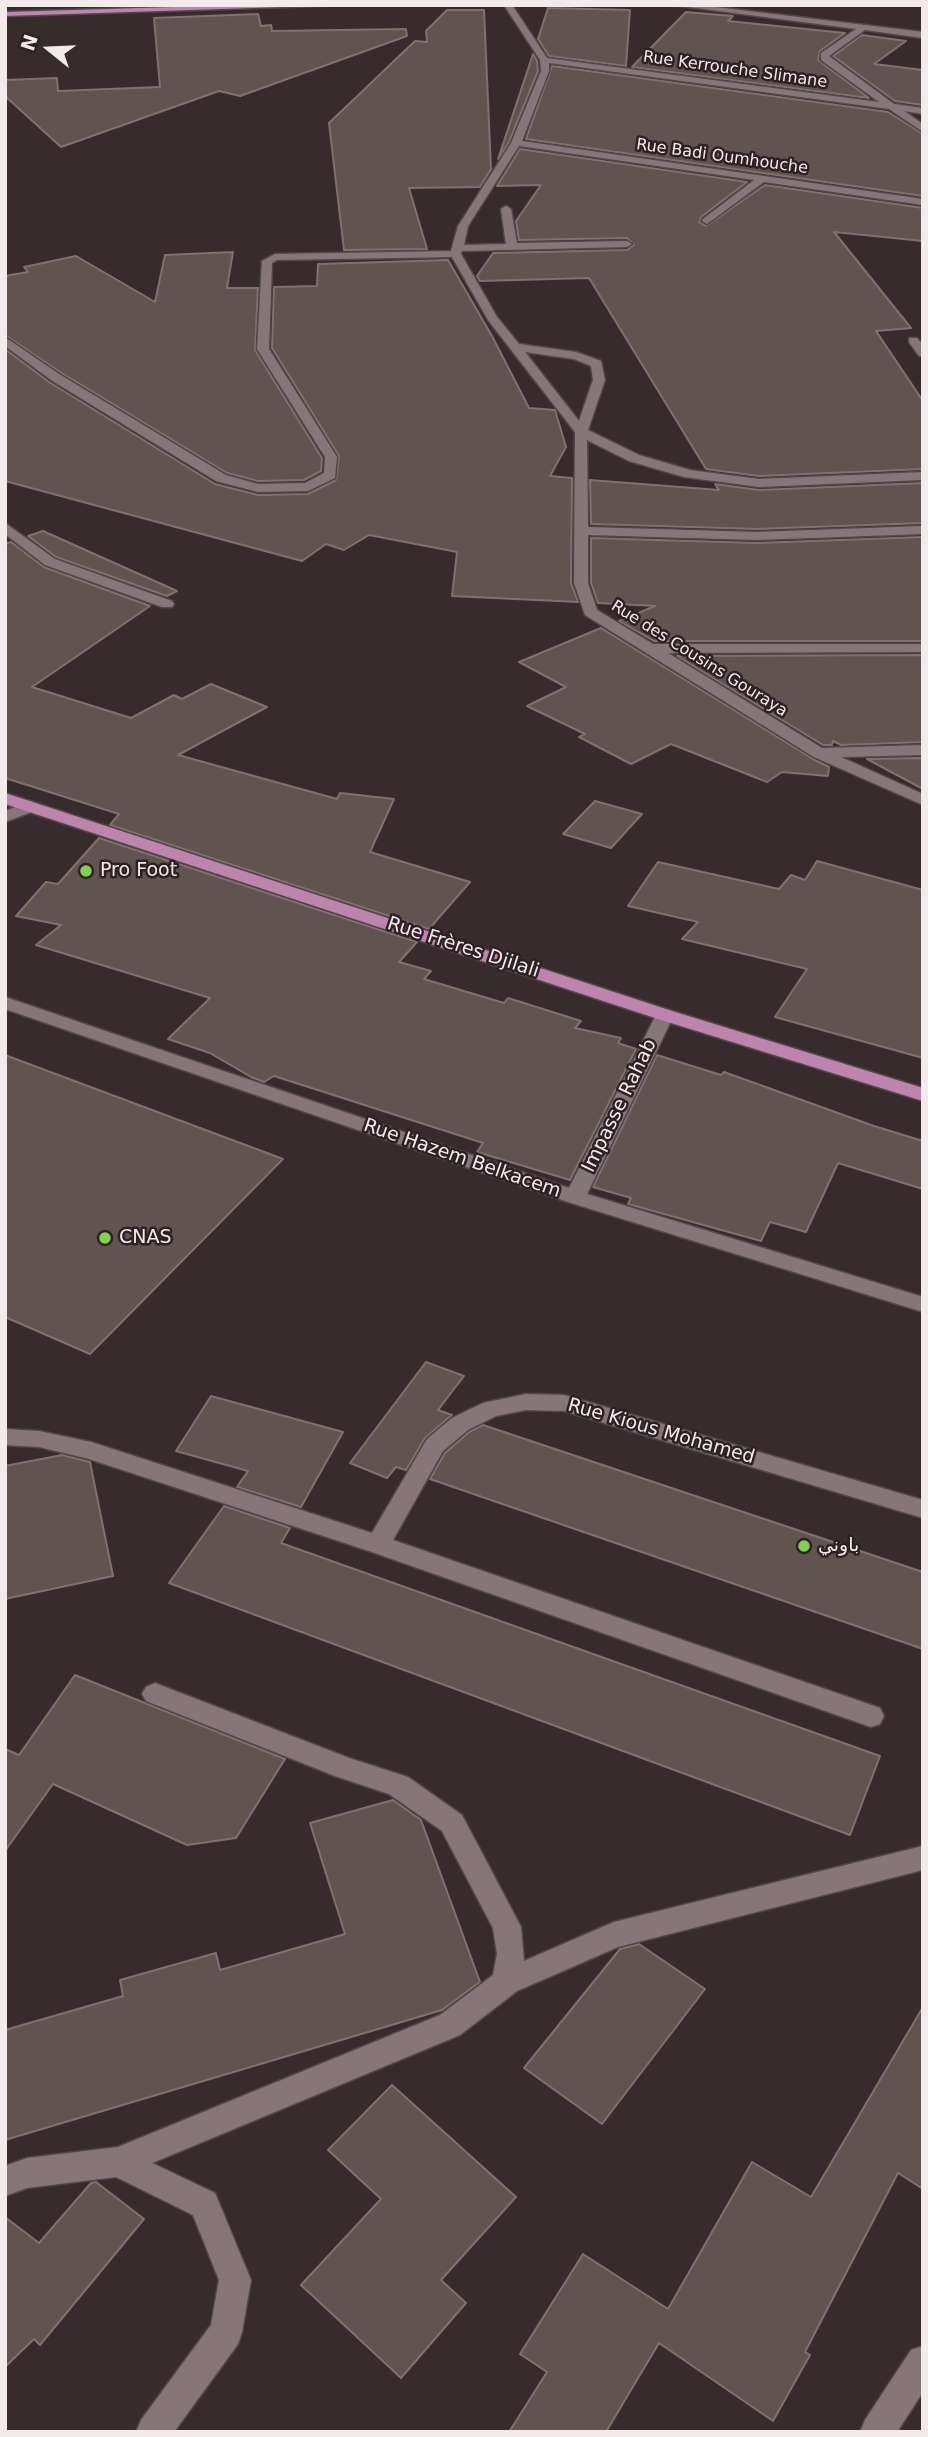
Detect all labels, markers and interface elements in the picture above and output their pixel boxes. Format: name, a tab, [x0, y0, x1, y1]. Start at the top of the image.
north arrow	[14, 14, 84, 84]
text: N	[16, 32, 42, 53]
street label: Rue Kerrouche Slimane	[642, 48, 828, 92]
street label: Rue Badi Oumhouche	[635, 135, 809, 179]
street label: Rue des Cousins Gouraya	[607, 597, 791, 721]
place label: Pro Foot	[100, 860, 177, 882]
marker: Pro Foot	[78, 863, 94, 879]
street label: Rue Frères Djilali	[384, 913, 542, 983]
street label: Impasse Rahab	[578, 1036, 662, 1176]
street label: Rue Hazem Belkacem	[360, 1114, 564, 1204]
place label: CNAS	[119, 1227, 172, 1249]
marker: CNAS	[97, 1230, 113, 1246]
street label: Rue Kious Mohamed	[565, 1394, 757, 1470]
place label: باوني	[818, 1535, 859, 1557]
marker: باوني	[796, 1538, 812, 1554]

